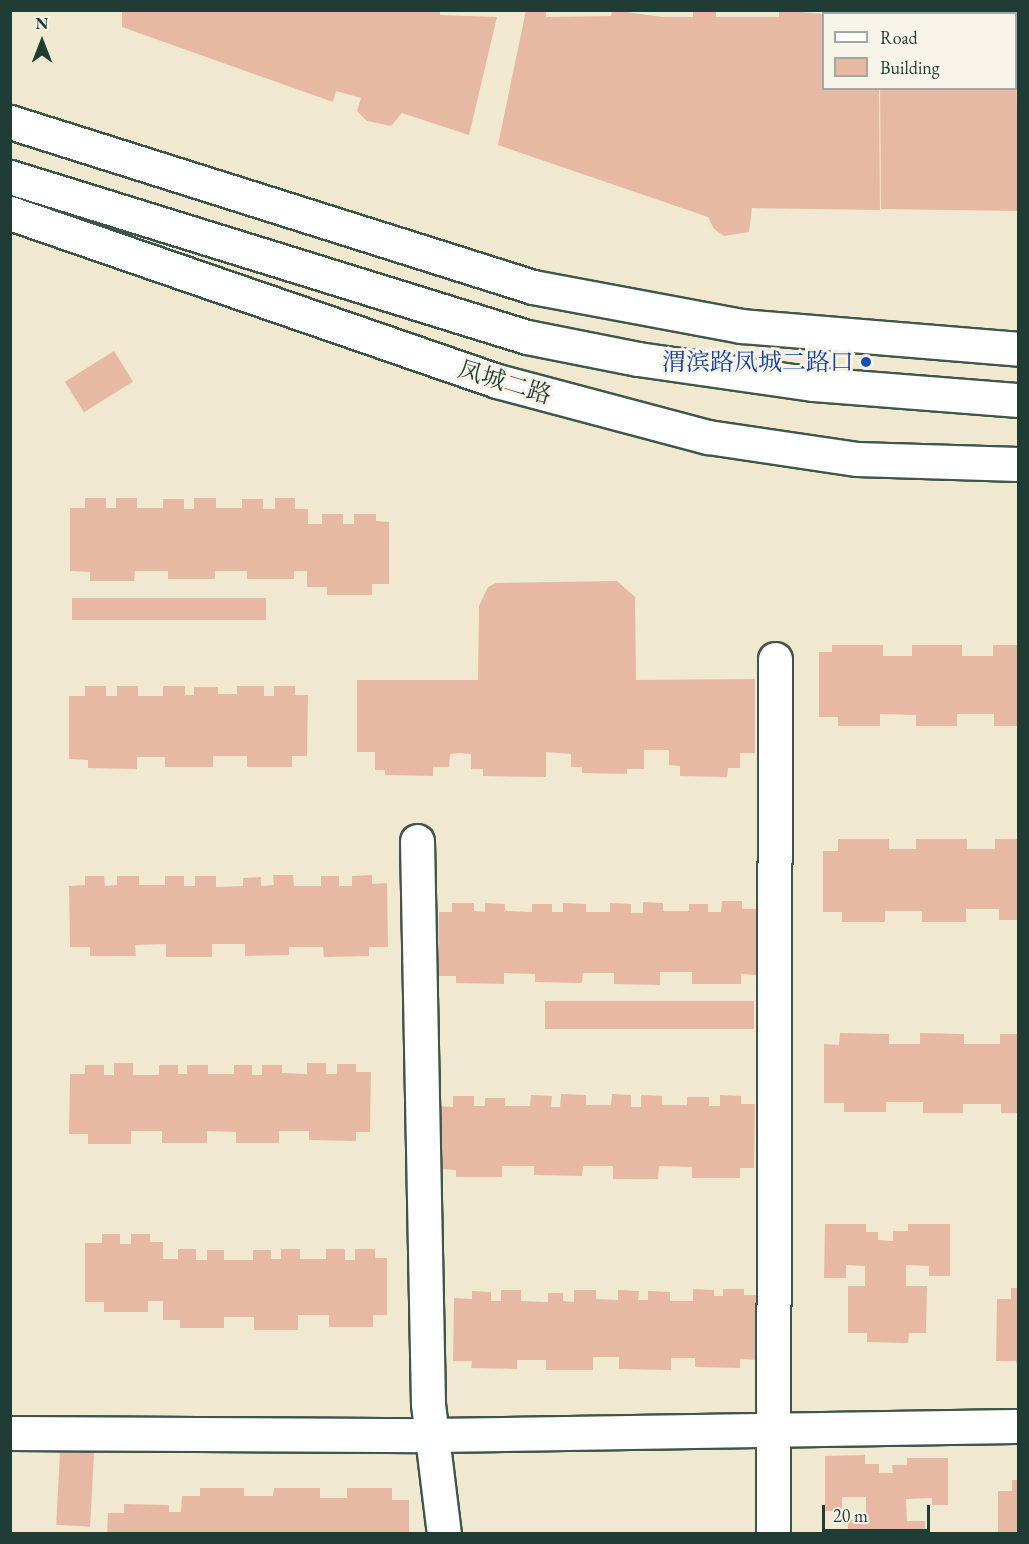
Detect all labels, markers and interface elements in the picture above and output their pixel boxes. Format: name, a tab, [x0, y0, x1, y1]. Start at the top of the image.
north arrow	[12, 12, 72, 72]
legend	[822, 12, 1017, 90]
text: N	[36, 13, 48, 34]
text: Road	[880, 26, 918, 49]
text: Building	[880, 56, 940, 79]
place label: 渭滨路凤城二路口	[662, 348, 854, 376]
street label: 凤城二路	[455, 354, 555, 410]
marker: 渭滨路凤城二路口	[859, 355, 873, 369]
scale bar	[825, 1493, 933, 1531]
text: 20 m	[833, 1504, 868, 1527]

